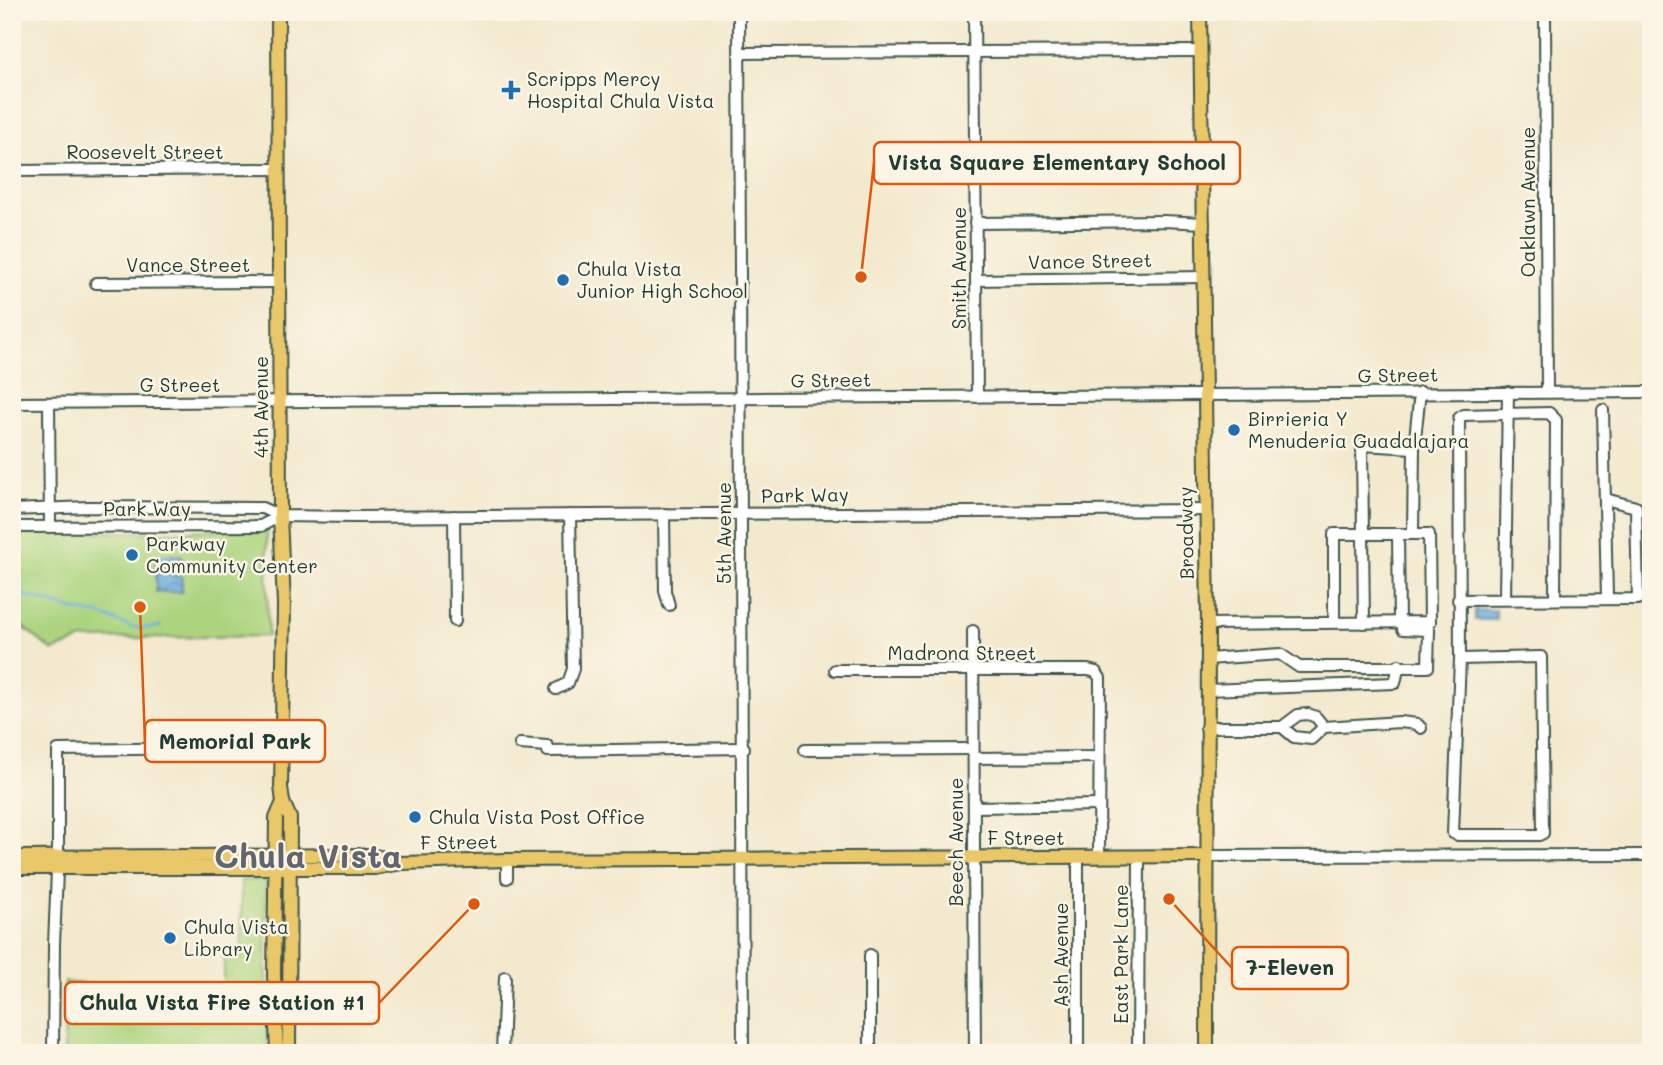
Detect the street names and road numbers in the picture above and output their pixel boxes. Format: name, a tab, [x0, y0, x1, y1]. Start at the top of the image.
street label: Oaklawn Avenue	[1515, 127, 1540, 277]
street label: Roosevelt Street	[66, 139, 224, 164]
street label: Smith Avenue	[946, 207, 971, 329]
street label: Vance Street	[1028, 247, 1152, 274]
street label: Vance Street	[126, 252, 250, 277]
street label: 4th Avenue	[248, 356, 273, 458]
street label: G Street	[1357, 361, 1439, 388]
street label: G Street	[790, 366, 872, 393]
street label: G Street	[140, 372, 220, 397]
street label: Park Way	[761, 481, 849, 508]
street label: 5th Avenue	[711, 482, 736, 584]
street label: Broadway	[1172, 486, 1199, 580]
street label: Park Way	[103, 496, 191, 521]
street label: Madrona Street	[888, 640, 1036, 665]
street label: Beech Avenue	[943, 777, 968, 907]
street label: F Street	[987, 825, 1065, 850]
street label: F Street	[420, 828, 498, 855]
street label: East Park Lane	[1108, 884, 1133, 1024]
street label: Ash Avenue	[1048, 903, 1073, 1007]

